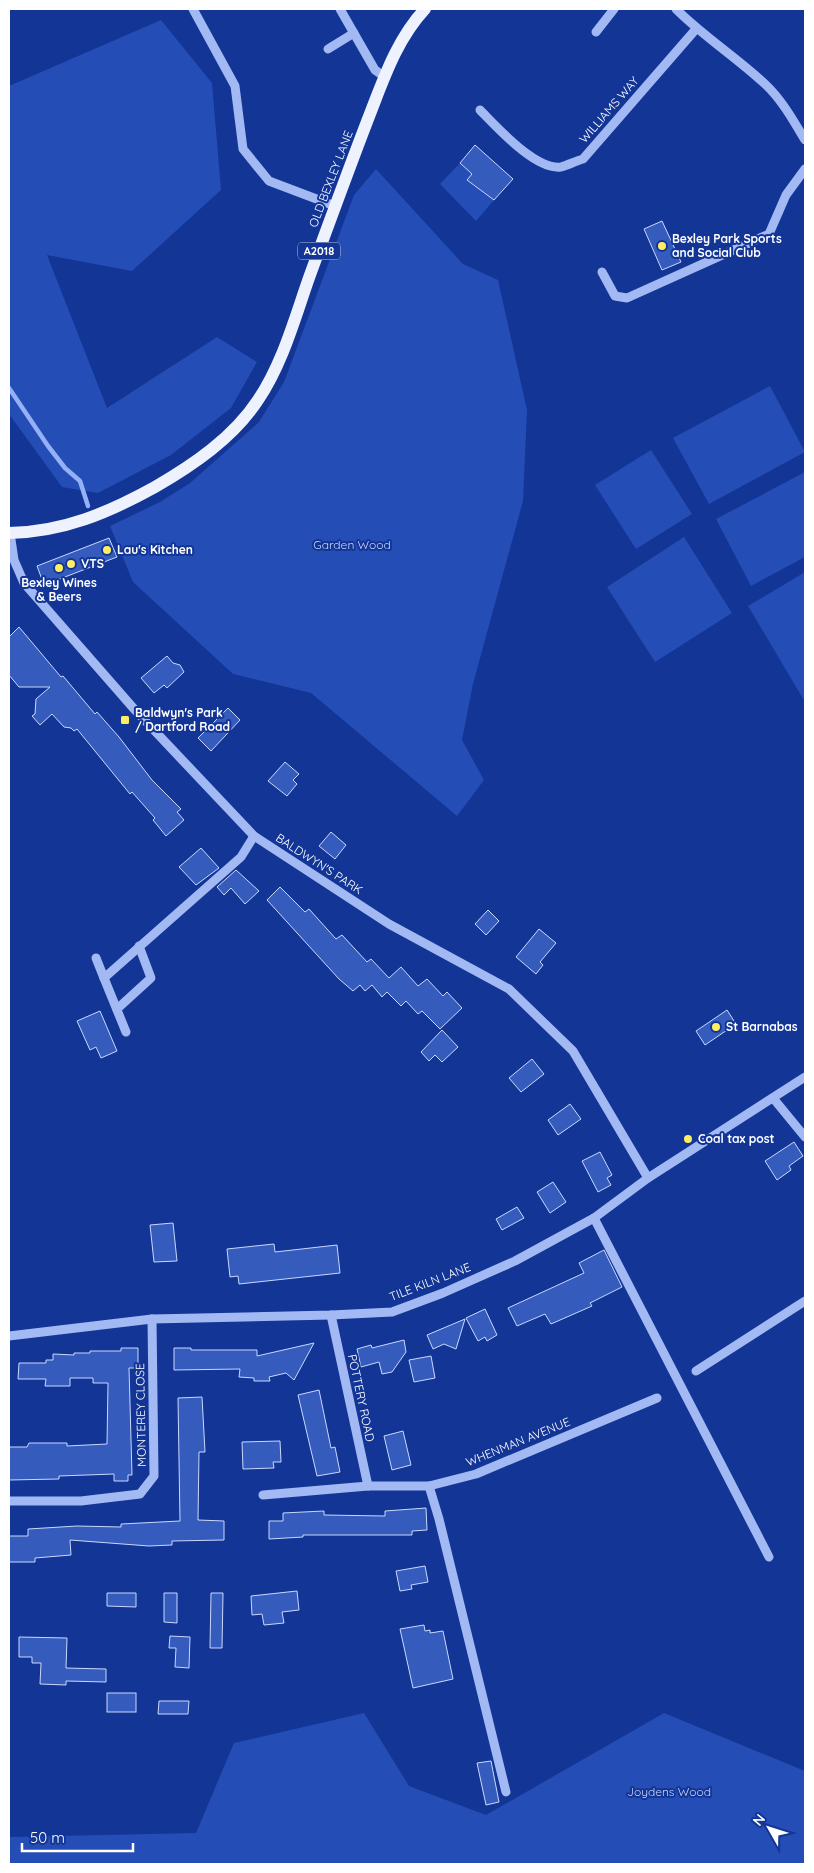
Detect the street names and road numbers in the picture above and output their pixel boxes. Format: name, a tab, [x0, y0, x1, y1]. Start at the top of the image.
street label: WILLIAMS WAY	[576, 73, 642, 146]
street label: OLD BEXLEY LANE	[305, 128, 356, 229]
road number: A2018	[298, 242, 340, 260]
street label: BALDWYN'S PARK	[273, 830, 365, 897]
street label: TILE KILN LANE	[387, 1259, 473, 1304]
street label: POTTERY ROAD	[345, 1353, 378, 1443]
street label: MONTEREY CLOSE	[132, 1363, 149, 1467]
street label: WHENMAN AVENUE	[464, 1414, 572, 1469]

